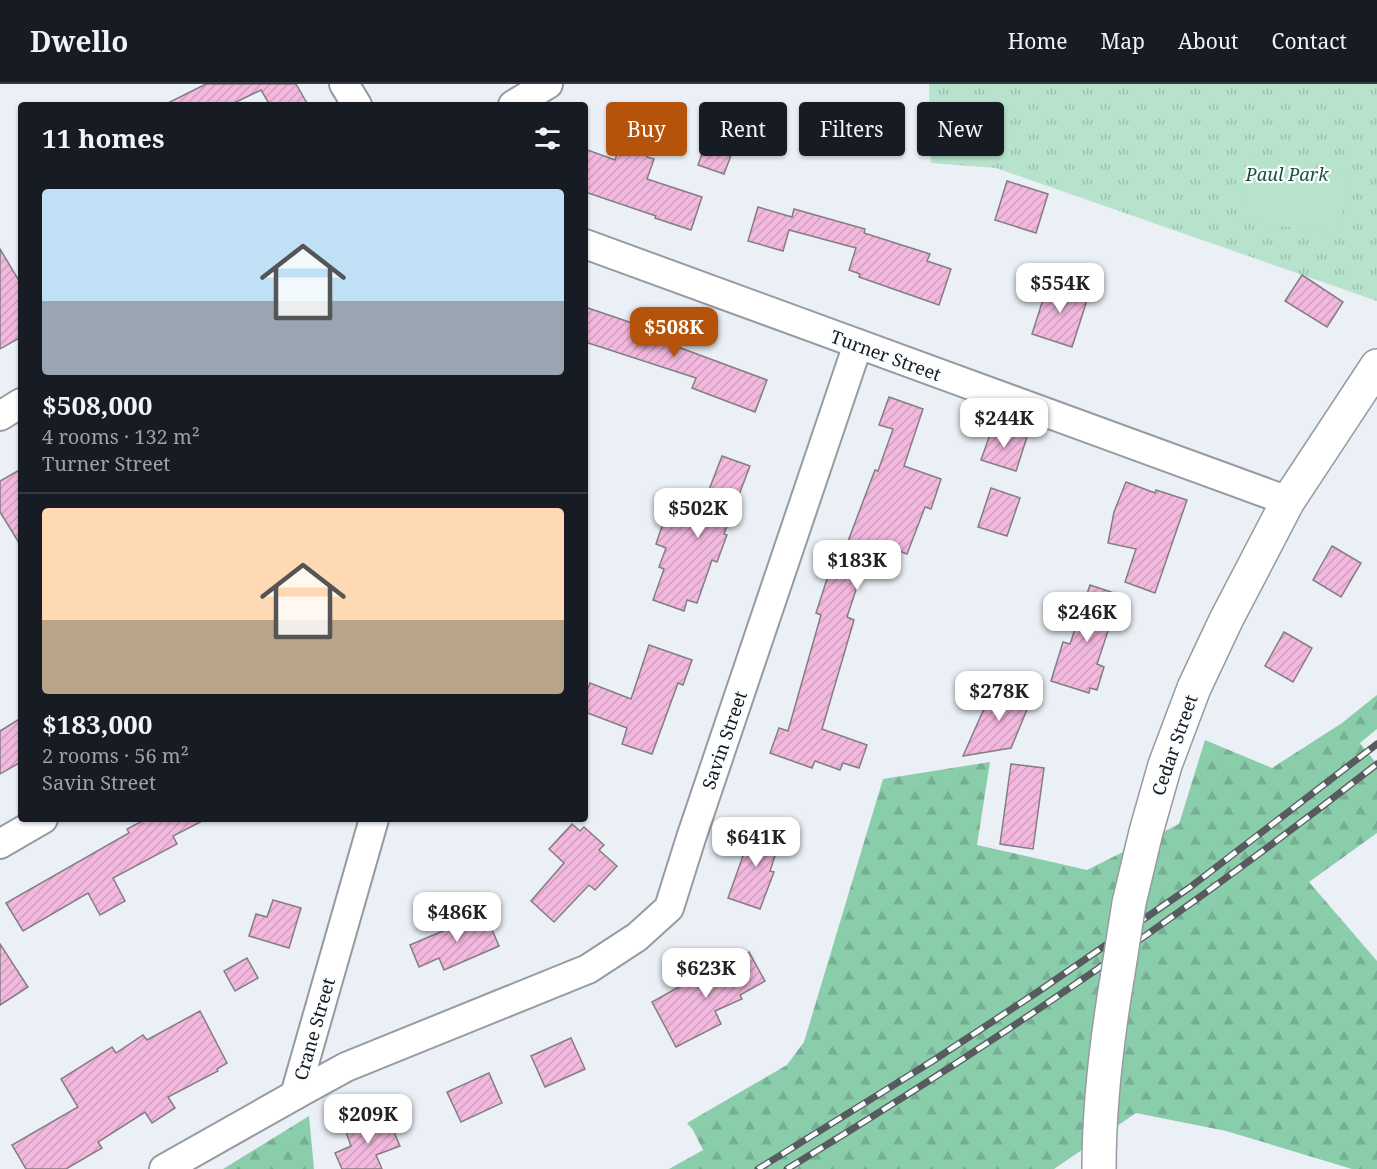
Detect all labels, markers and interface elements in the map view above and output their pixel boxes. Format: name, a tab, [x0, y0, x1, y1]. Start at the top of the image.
text: Dwello	[30, 22, 128, 60]
text: Home	[1008, 27, 1068, 55]
text: Map	[1101, 27, 1145, 55]
text: About	[1178, 27, 1239, 55]
text: Contact	[1272, 27, 1347, 55]
chip: Buy	[606, 102, 687, 156]
chip: Rent	[699, 102, 787, 156]
chip: Filters	[799, 102, 905, 156]
chip: New	[917, 102, 1004, 156]
text: 11 homes	[42, 120, 164, 156]
icon: filters	[531, 122, 564, 155]
park label: Paul Park	[1245, 162, 1329, 186]
icon: home	[249, 228, 357, 336]
pin: $554K	[1018, 263, 1102, 314]
text: $554K	[1030, 269, 1090, 296]
pin: $508K	[632, 307, 716, 358]
text: $508K	[644, 313, 704, 340]
street label: Turner Street	[828, 324, 944, 386]
text: $508,000	[42, 387, 152, 423]
pin: $244K	[962, 398, 1046, 449]
text: $244K	[974, 404, 1034, 431]
text: 4 rooms · 132 m²	[42, 423, 200, 450]
text: Turner Street	[42, 450, 170, 477]
pin: $502K	[656, 488, 740, 539]
text: $502K	[668, 494, 728, 521]
pin: $183K	[815, 540, 899, 591]
text: $183K	[827, 546, 887, 573]
icon: home	[249, 547, 357, 655]
pin: $246K	[1045, 592, 1129, 643]
text: $246K	[1057, 598, 1117, 625]
pin: $278K	[957, 671, 1041, 722]
text: $278K	[969, 677, 1029, 704]
street label: Savin Street	[696, 688, 752, 792]
street label: Cedar Street	[1146, 691, 1202, 799]
text: $183,000	[42, 706, 152, 742]
text: 2 rooms · 56 m²	[42, 742, 189, 769]
text: Savin Street	[42, 769, 156, 796]
pin: $641K	[714, 817, 798, 868]
text: $641K	[726, 823, 786, 850]
pin: $486K	[415, 892, 499, 943]
text: $486K	[427, 898, 487, 925]
pin: $623K	[664, 948, 748, 999]
text: $623K	[676, 954, 736, 981]
street label: Crane Street	[288, 975, 340, 1083]
pin: $209K	[326, 1094, 410, 1145]
text: $209K	[338, 1100, 398, 1127]

